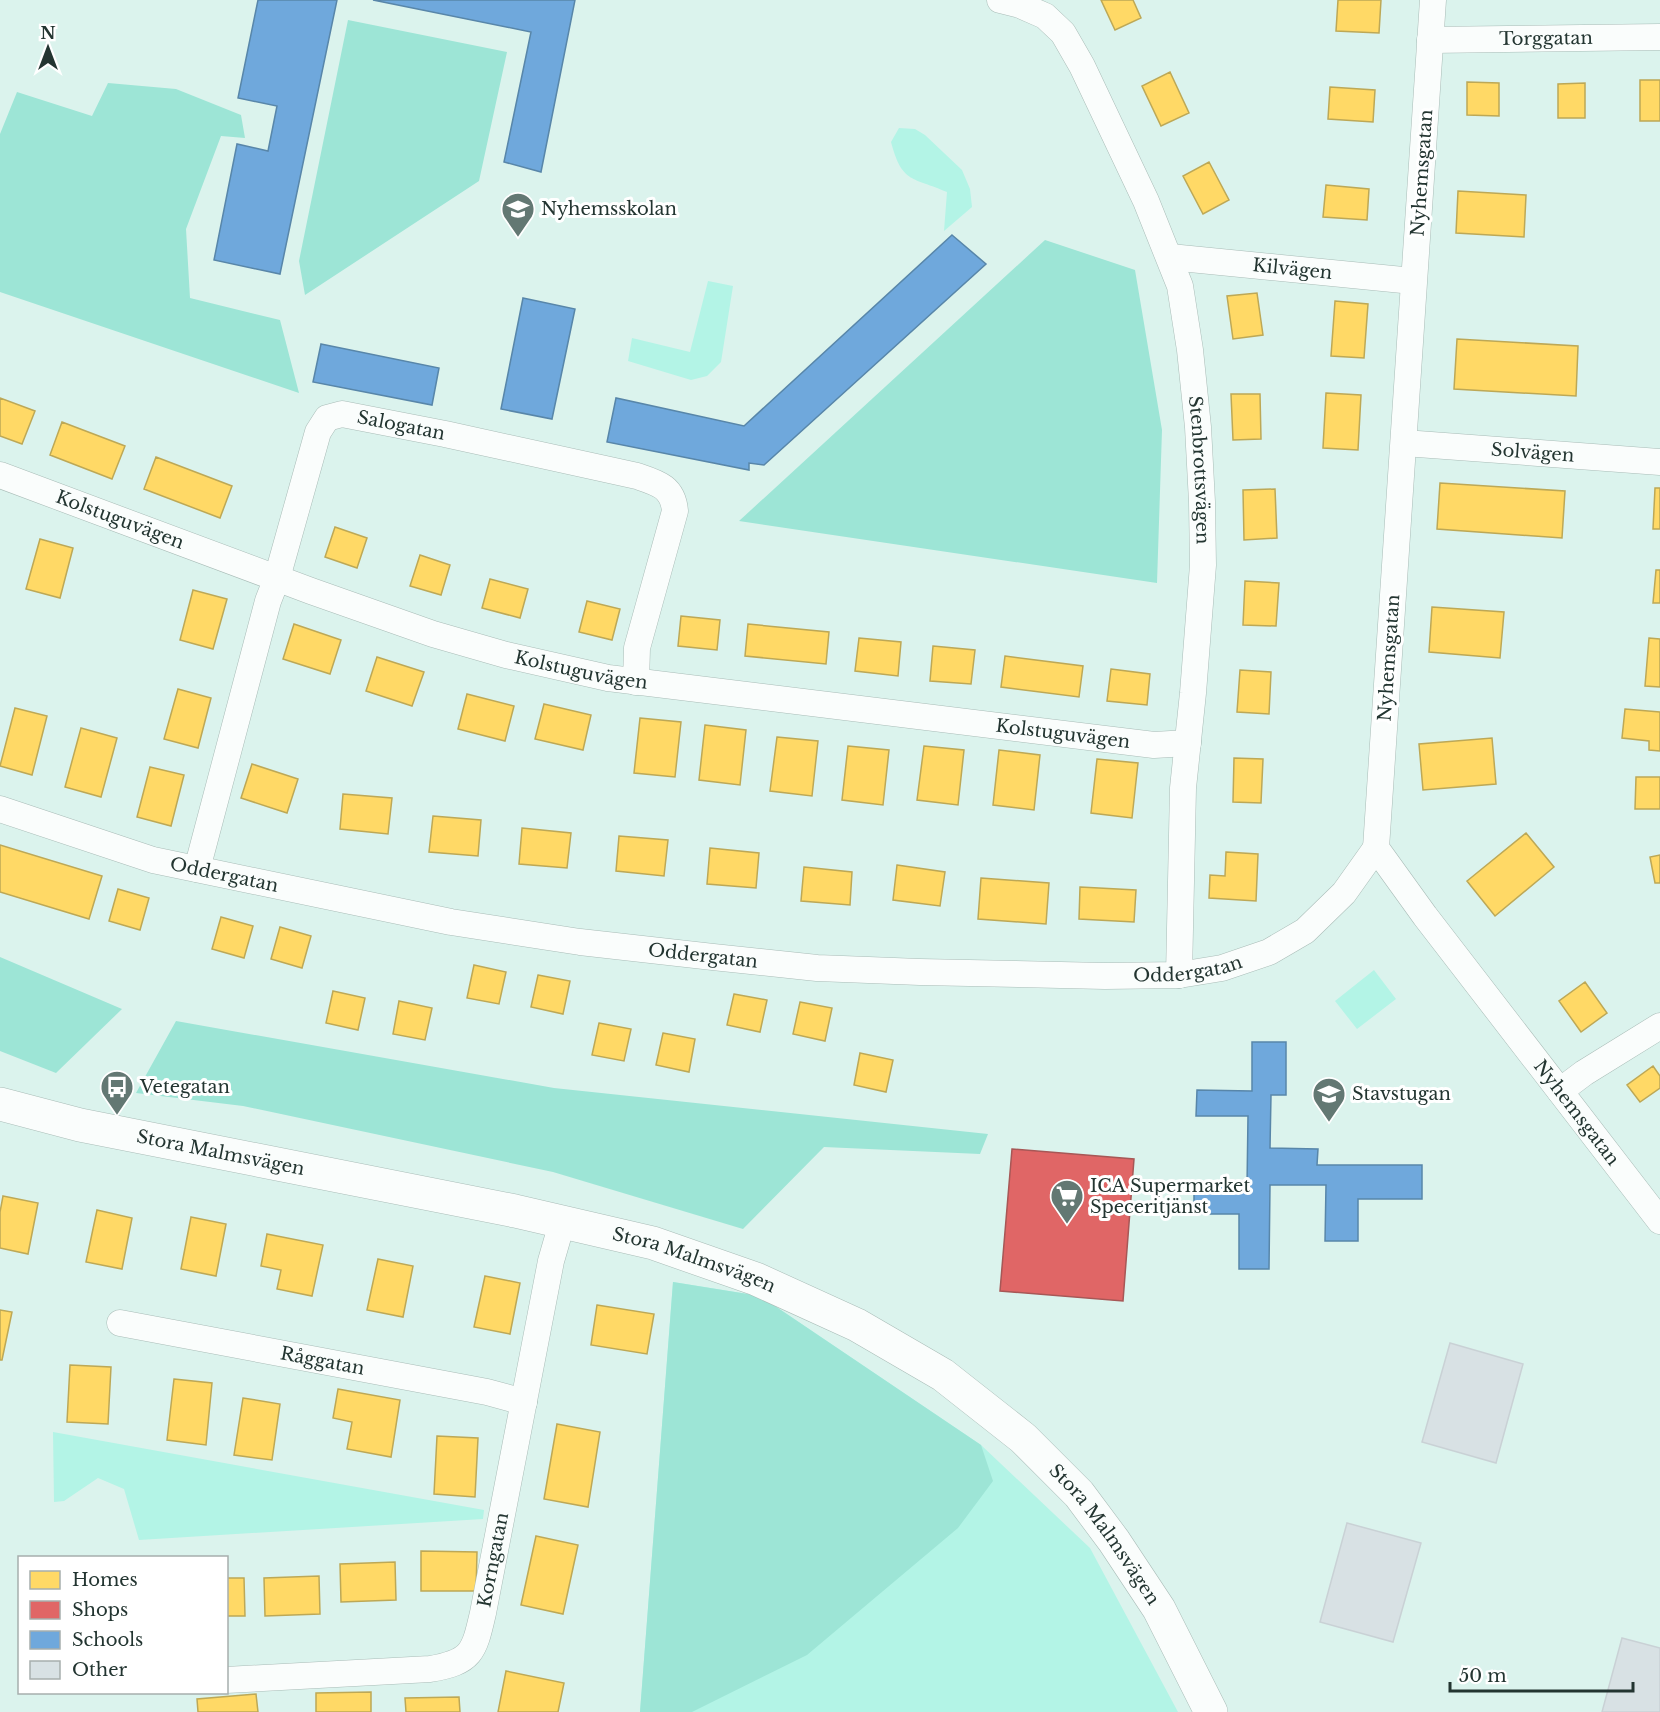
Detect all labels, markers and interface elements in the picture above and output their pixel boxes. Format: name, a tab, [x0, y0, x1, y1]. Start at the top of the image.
north arrow	[18, 18, 78, 78]
text: N	[40, 23, 56, 43]
street label: Torggatan	[1499, 27, 1593, 50]
street label: Nyhemsgatan	[1407, 109, 1437, 237]
school or university icon: Nyhemsskolan	[500, 191, 536, 238]
place label: Nyhemsskolan	[541, 198, 677, 220]
street label: Kilvägen	[1251, 254, 1333, 284]
street label: Stenbrottsvägen	[1184, 395, 1214, 545]
street label: Salogatan	[355, 406, 447, 445]
street label: Solvägen	[1490, 438, 1575, 467]
street label: Kolstuguvägen	[53, 486, 187, 554]
street label: Nyhemsgatan	[1374, 594, 1404, 722]
street label: Kolstuguvägen	[512, 646, 649, 694]
street label: Kolstuguvägen	[994, 715, 1131, 753]
street label: Oddergatan	[168, 853, 280, 897]
street label: Oddergatan	[647, 939, 759, 973]
street label: Oddergatan	[1133, 951, 1245, 987]
street label: Nyhemsgatan	[1529, 1056, 1624, 1170]
bus stop icon: Vetegatan	[99, 1069, 135, 1116]
place label: Vetegatan	[139, 1076, 230, 1098]
school or university icon: Stavstugan	[1311, 1076, 1347, 1123]
place label: Stavstugan	[1352, 1083, 1451, 1105]
street label: Stora Malmsvägen	[135, 1125, 306, 1180]
place label: ICA Supermarket Speceritjänst	[1090, 1175, 1250, 1218]
supermarket icon: ICA Supermarket Speceritjänst	[1049, 1178, 1085, 1225]
street label: Stora Malmsvägen	[610, 1223, 779, 1297]
street label: Råggatan	[279, 1342, 366, 1380]
street label: Stora Malmsvägen	[1045, 1460, 1164, 1609]
street label: Korngatan	[473, 1511, 513, 1609]
legend	[18, 1556, 228, 1694]
text: Homes	[72, 1569, 138, 1591]
text: Shops	[72, 1599, 128, 1621]
text: Schools	[72, 1629, 143, 1651]
scale bar	[1450, 1655, 1633, 1693]
text: Other	[72, 1659, 128, 1681]
text: 50 m	[1459, 1665, 1507, 1687]

